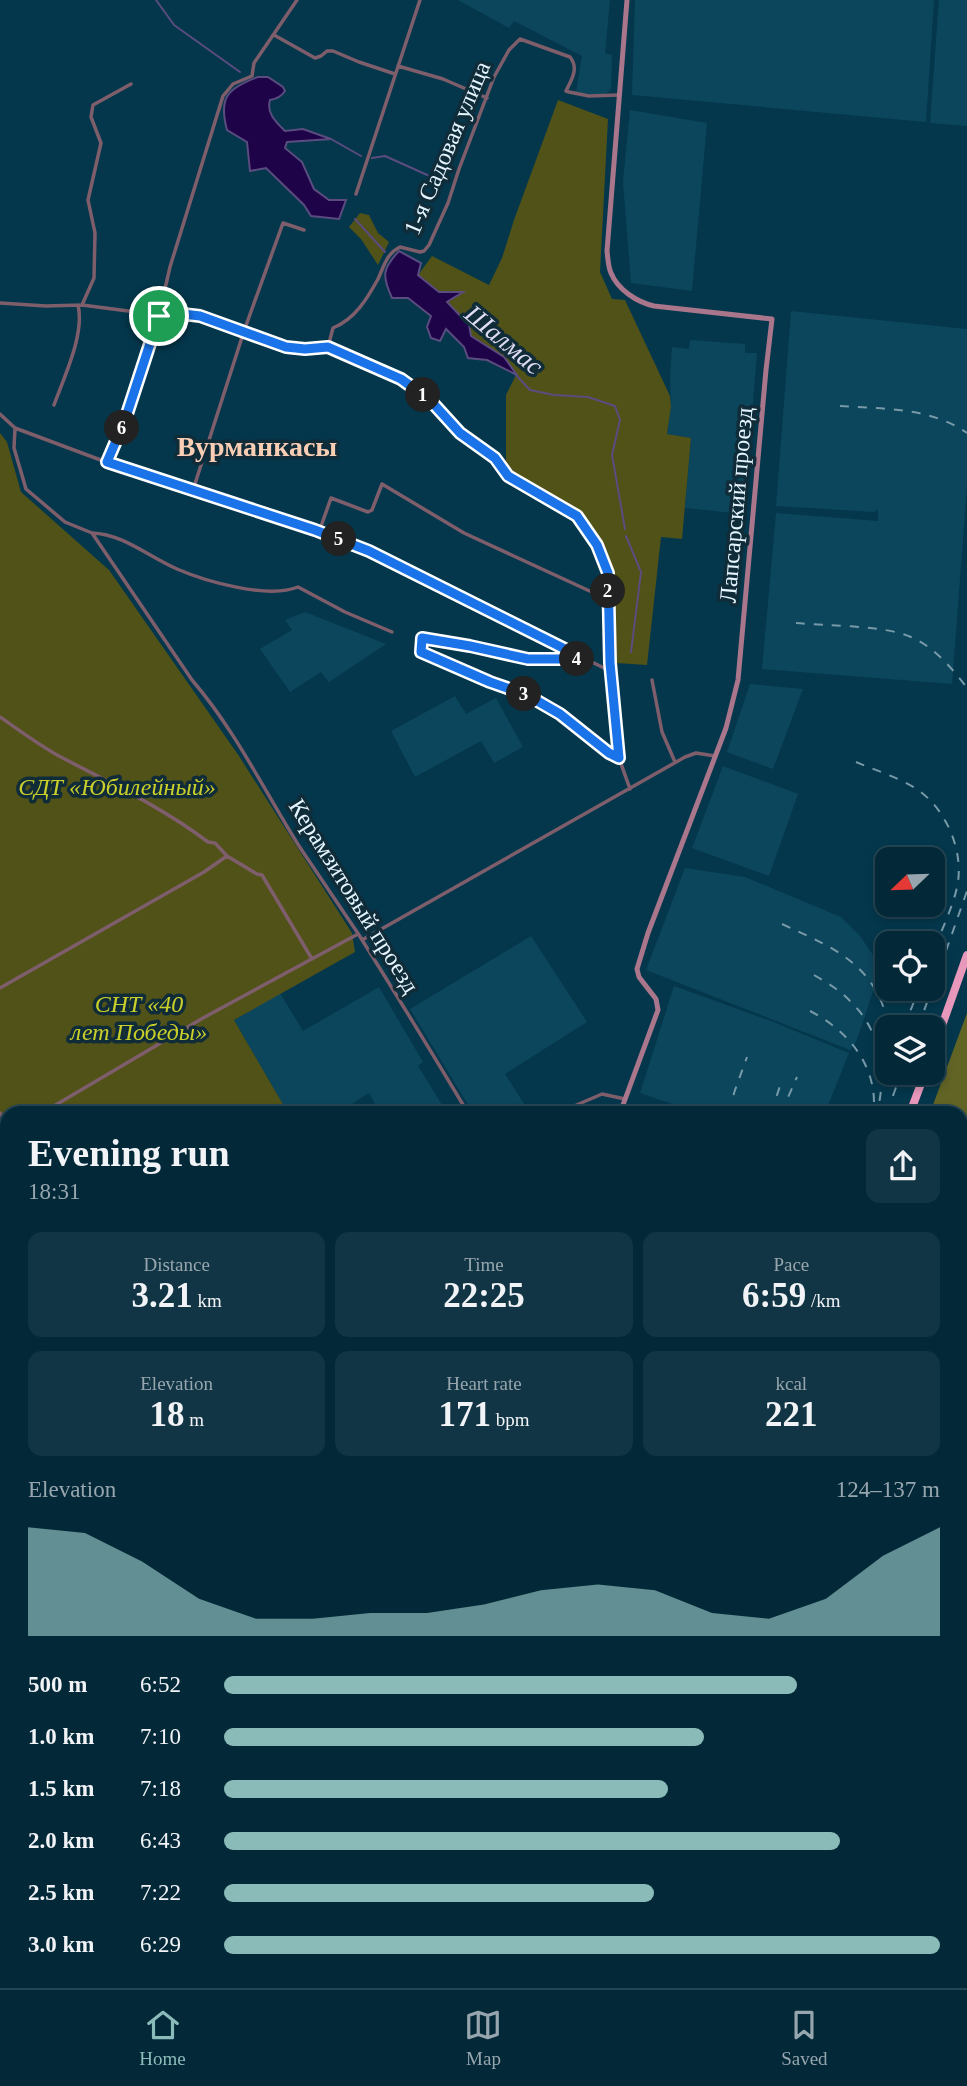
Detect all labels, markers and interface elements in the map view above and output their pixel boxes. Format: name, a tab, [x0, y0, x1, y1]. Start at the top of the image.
street label: 1-я Садовая улица	[399, 57, 495, 239]
pin	[129, 286, 189, 346]
icon: arrive	[140, 297, 178, 335]
water label: Шалмас	[458, 298, 549, 381]
pin: 1	[406, 378, 440, 412]
text: 1	[418, 384, 427, 405]
street label: Лапсарский проезд	[714, 406, 758, 604]
pin: 6	[104, 410, 140, 446]
text: 6	[117, 417, 126, 438]
district label: Вурманкасы	[177, 431, 337, 462]
pin: 5	[322, 522, 356, 556]
text: 5	[334, 528, 343, 549]
pin: 2	[590, 574, 626, 608]
text: 2	[603, 580, 612, 601]
pin: 4	[560, 642, 594, 676]
text: 4	[572, 648, 581, 669]
pin: 3	[506, 676, 542, 712]
text: 3	[519, 683, 528, 704]
park label: СДТ «Юбилейный»	[18, 774, 216, 800]
street label: Керамзитовый проезд	[284, 794, 424, 998]
north arrow	[875, 847, 945, 917]
map controls	[875, 847, 945, 1085]
button: locate	[875, 931, 945, 1001]
park label: СНТ «40 лет Победы»	[69, 991, 207, 1045]
button: layers	[875, 1015, 945, 1085]
button: share	[866, 1129, 940, 1203]
text: Evening run	[28, 1132, 230, 1174]
text: 18:31	[28, 1179, 80, 1204]
text: Distance	[143, 1254, 210, 1275]
text: Time	[464, 1254, 504, 1275]
text: Pace	[773, 1254, 809, 1275]
text: 3.21	[132, 1276, 193, 1315]
text: 22:25	[443, 1276, 525, 1315]
text: 6:59	[742, 1276, 806, 1315]
text: km	[193, 1290, 222, 1311]
text: /km	[806, 1290, 841, 1311]
text: Elevation	[140, 1373, 213, 1394]
text: Heart rate	[446, 1373, 522, 1394]
text: kcal	[776, 1373, 807, 1394]
text: 18	[149, 1395, 184, 1434]
text: 171	[438, 1395, 491, 1434]
text: 221	[765, 1395, 818, 1434]
text: m	[184, 1409, 204, 1430]
text: bpm	[491, 1409, 530, 1430]
text: Elevation	[28, 1477, 116, 1502]
text: 124–137 m	[836, 1477, 940, 1502]
text: 500 m	[28, 1672, 87, 1697]
text: 6:52	[140, 1672, 181, 1697]
text: 1.0 km	[28, 1724, 94, 1749]
text: 7:10	[140, 1724, 181, 1749]
text: 1.5 km	[28, 1776, 94, 1801]
text: 7:18	[140, 1776, 181, 1801]
text: 2.0 km	[28, 1828, 94, 1853]
text: 6:43	[140, 1828, 181, 1853]
text: 2.5 km	[28, 1880, 94, 1905]
text: 7:22	[140, 1880, 181, 1905]
text: 3.0 km	[28, 1932, 94, 1957]
text: 6:29	[140, 1932, 181, 1957]
tab: Home	[139, 2006, 186, 2070]
tab: Map	[464, 2006, 502, 2070]
tab: Saved	[781, 2006, 828, 2070]

